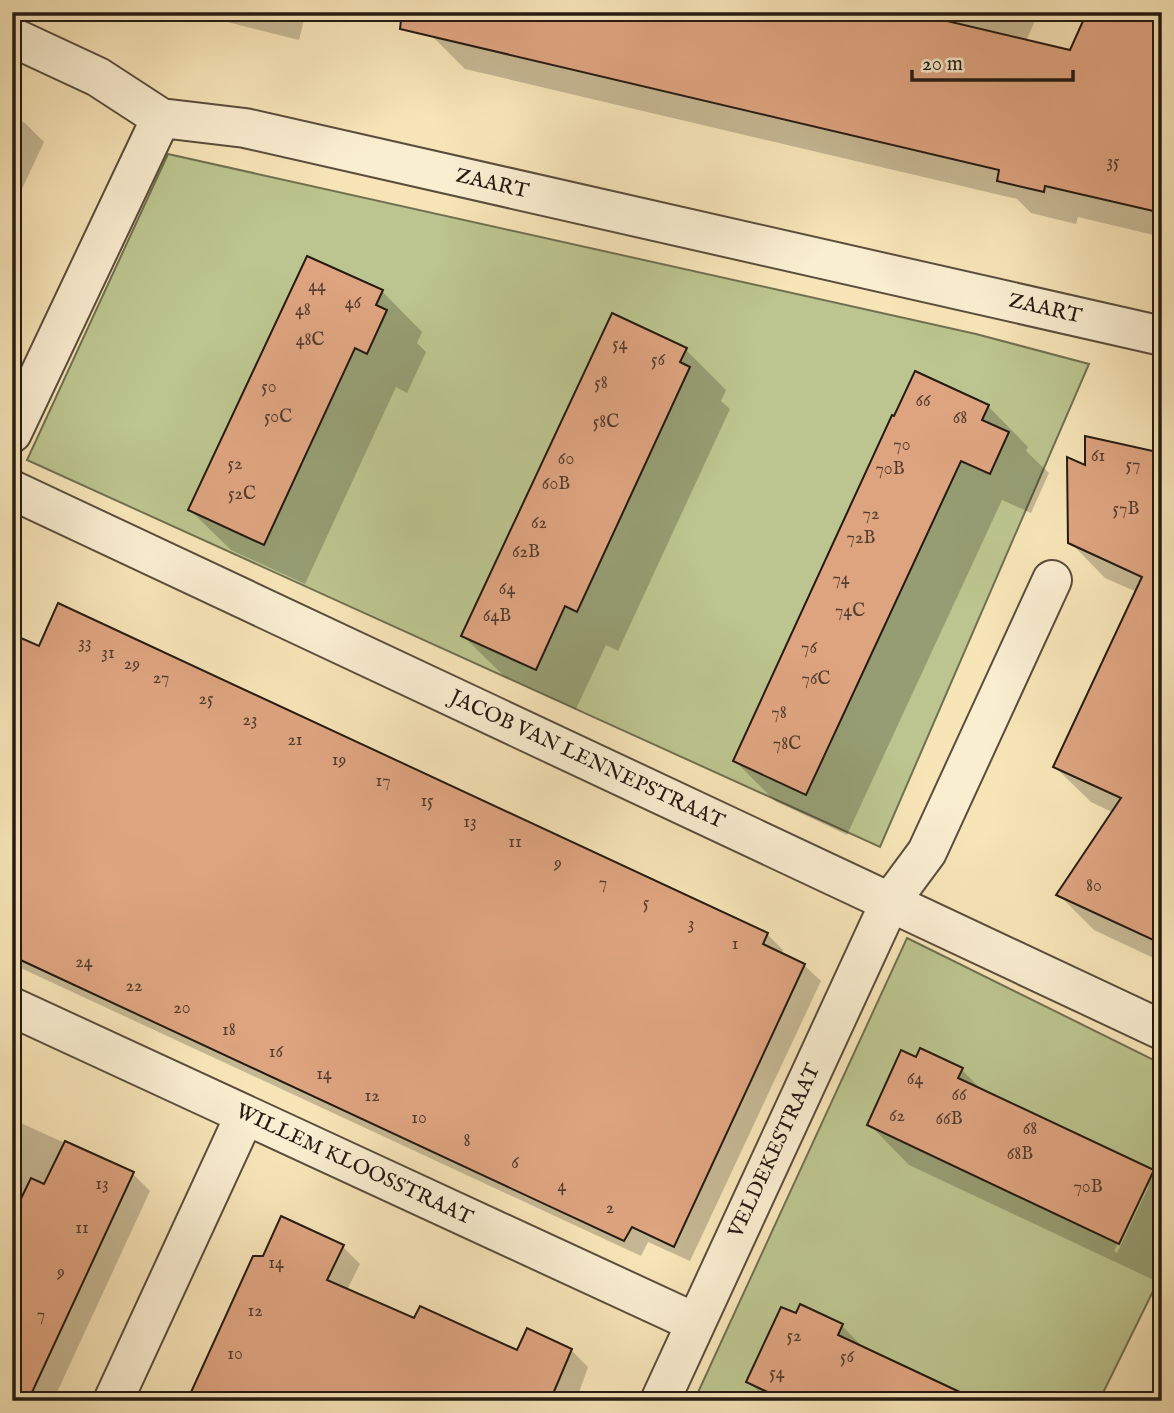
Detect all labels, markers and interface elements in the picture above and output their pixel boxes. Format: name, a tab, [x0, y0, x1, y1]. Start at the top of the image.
scale bar	[912, 38, 1072, 82]
text: 20 m	[922, 51, 963, 78]
house number: 35	[1106, 151, 1120, 174]
street label: ZAART	[453, 163, 532, 206]
house number: 44	[308, 275, 326, 298]
street label: ZAART	[1006, 288, 1085, 331]
house number: 46	[345, 292, 362, 315]
house number: 48	[295, 299, 311, 322]
house number: 48C	[296, 329, 325, 352]
house number: 54	[612, 333, 628, 356]
house number: 56	[651, 349, 665, 372]
house number: 58	[594, 372, 608, 395]
house number: 50	[261, 376, 277, 399]
house number: 66	[915, 390, 931, 413]
house number: 50C	[264, 406, 292, 429]
house number: 68	[953, 407, 967, 430]
house number: 58C	[593, 411, 619, 434]
house number: 70	[893, 434, 911, 457]
house number: 61	[1091, 445, 1105, 468]
house number: 60	[558, 448, 574, 471]
house number: 52	[228, 453, 242, 476]
house number: 57	[1126, 454, 1140, 477]
house number: 70B	[875, 458, 905, 481]
house number: 60B	[542, 473, 570, 496]
house number: 52C	[228, 483, 256, 506]
house number: 57B	[1113, 498, 1140, 521]
house number: 72	[863, 503, 879, 526]
house number: 62	[531, 512, 547, 535]
house number: 72B	[847, 527, 875, 550]
house number: 62B	[512, 541, 540, 564]
house number: 74	[832, 568, 850, 591]
house number: 64	[499, 578, 515, 601]
house number: 74C	[835, 600, 865, 623]
house number: 64B	[483, 605, 511, 628]
house number: 33	[78, 632, 92, 655]
house number: 76	[801, 637, 817, 660]
house number: 31	[101, 642, 115, 665]
house number: 29	[124, 653, 140, 676]
house number: 27	[153, 667, 169, 690]
house number: 76C	[802, 668, 831, 691]
street label: JACOB VAN LENNEPSTRAAT	[444, 684, 729, 836]
house number: 25	[199, 688, 214, 711]
house number: 78	[771, 702, 787, 725]
house number: 23	[242, 709, 258, 732]
house number: 21	[287, 729, 303, 752]
house number: 78C	[773, 733, 801, 756]
house number: 19	[332, 749, 346, 772]
house number: 17	[375, 770, 391, 793]
house number: 15	[420, 790, 434, 813]
house number: 13	[463, 811, 477, 834]
house number: 11	[508, 831, 522, 854]
house number: 9	[553, 852, 562, 875]
house number: 7	[599, 872, 607, 895]
house number: 80	[1086, 875, 1102, 898]
house number: 5	[643, 892, 650, 915]
house number: 3	[688, 913, 694, 936]
house number: 1	[732, 933, 738, 956]
house number: 24	[75, 951, 93, 974]
house number: 22	[126, 975, 142, 998]
house number: 20	[173, 997, 191, 1020]
house number: 18	[222, 1019, 236, 1042]
house number: 16	[269, 1041, 284, 1064]
street label: VELDEKESTRAAT	[722, 1059, 828, 1243]
house number: 14	[316, 1063, 332, 1086]
house number: 64	[907, 1068, 923, 1091]
house number: 66	[951, 1084, 967, 1107]
house number: 12	[364, 1085, 380, 1108]
street label: WILLEM KLOOSSTRAAT	[231, 1098, 477, 1232]
house number: 62	[889, 1105, 905, 1128]
house number: 10	[411, 1107, 427, 1130]
house number: 66B	[935, 1108, 963, 1131]
house number: 68	[1023, 1118, 1037, 1141]
house number: 8	[463, 1130, 471, 1153]
house number: 68B	[1007, 1143, 1033, 1166]
house number: 6	[511, 1152, 519, 1175]
house number: 13	[95, 1173, 109, 1196]
house number: 4	[558, 1175, 567, 1198]
house number: 70B	[1073, 1176, 1103, 1199]
house number: 2	[606, 1197, 614, 1220]
house number: 11	[75, 1217, 89, 1240]
house number: 14	[268, 1252, 284, 1275]
house number: 9	[56, 1261, 65, 1284]
house number: 12	[247, 1300, 263, 1323]
house number: 7	[37, 1304, 45, 1327]
house number: 52	[787, 1325, 801, 1348]
house number: 10	[227, 1343, 243, 1366]
house number: 56	[840, 1346, 854, 1369]
house number: 54	[769, 1362, 785, 1385]

